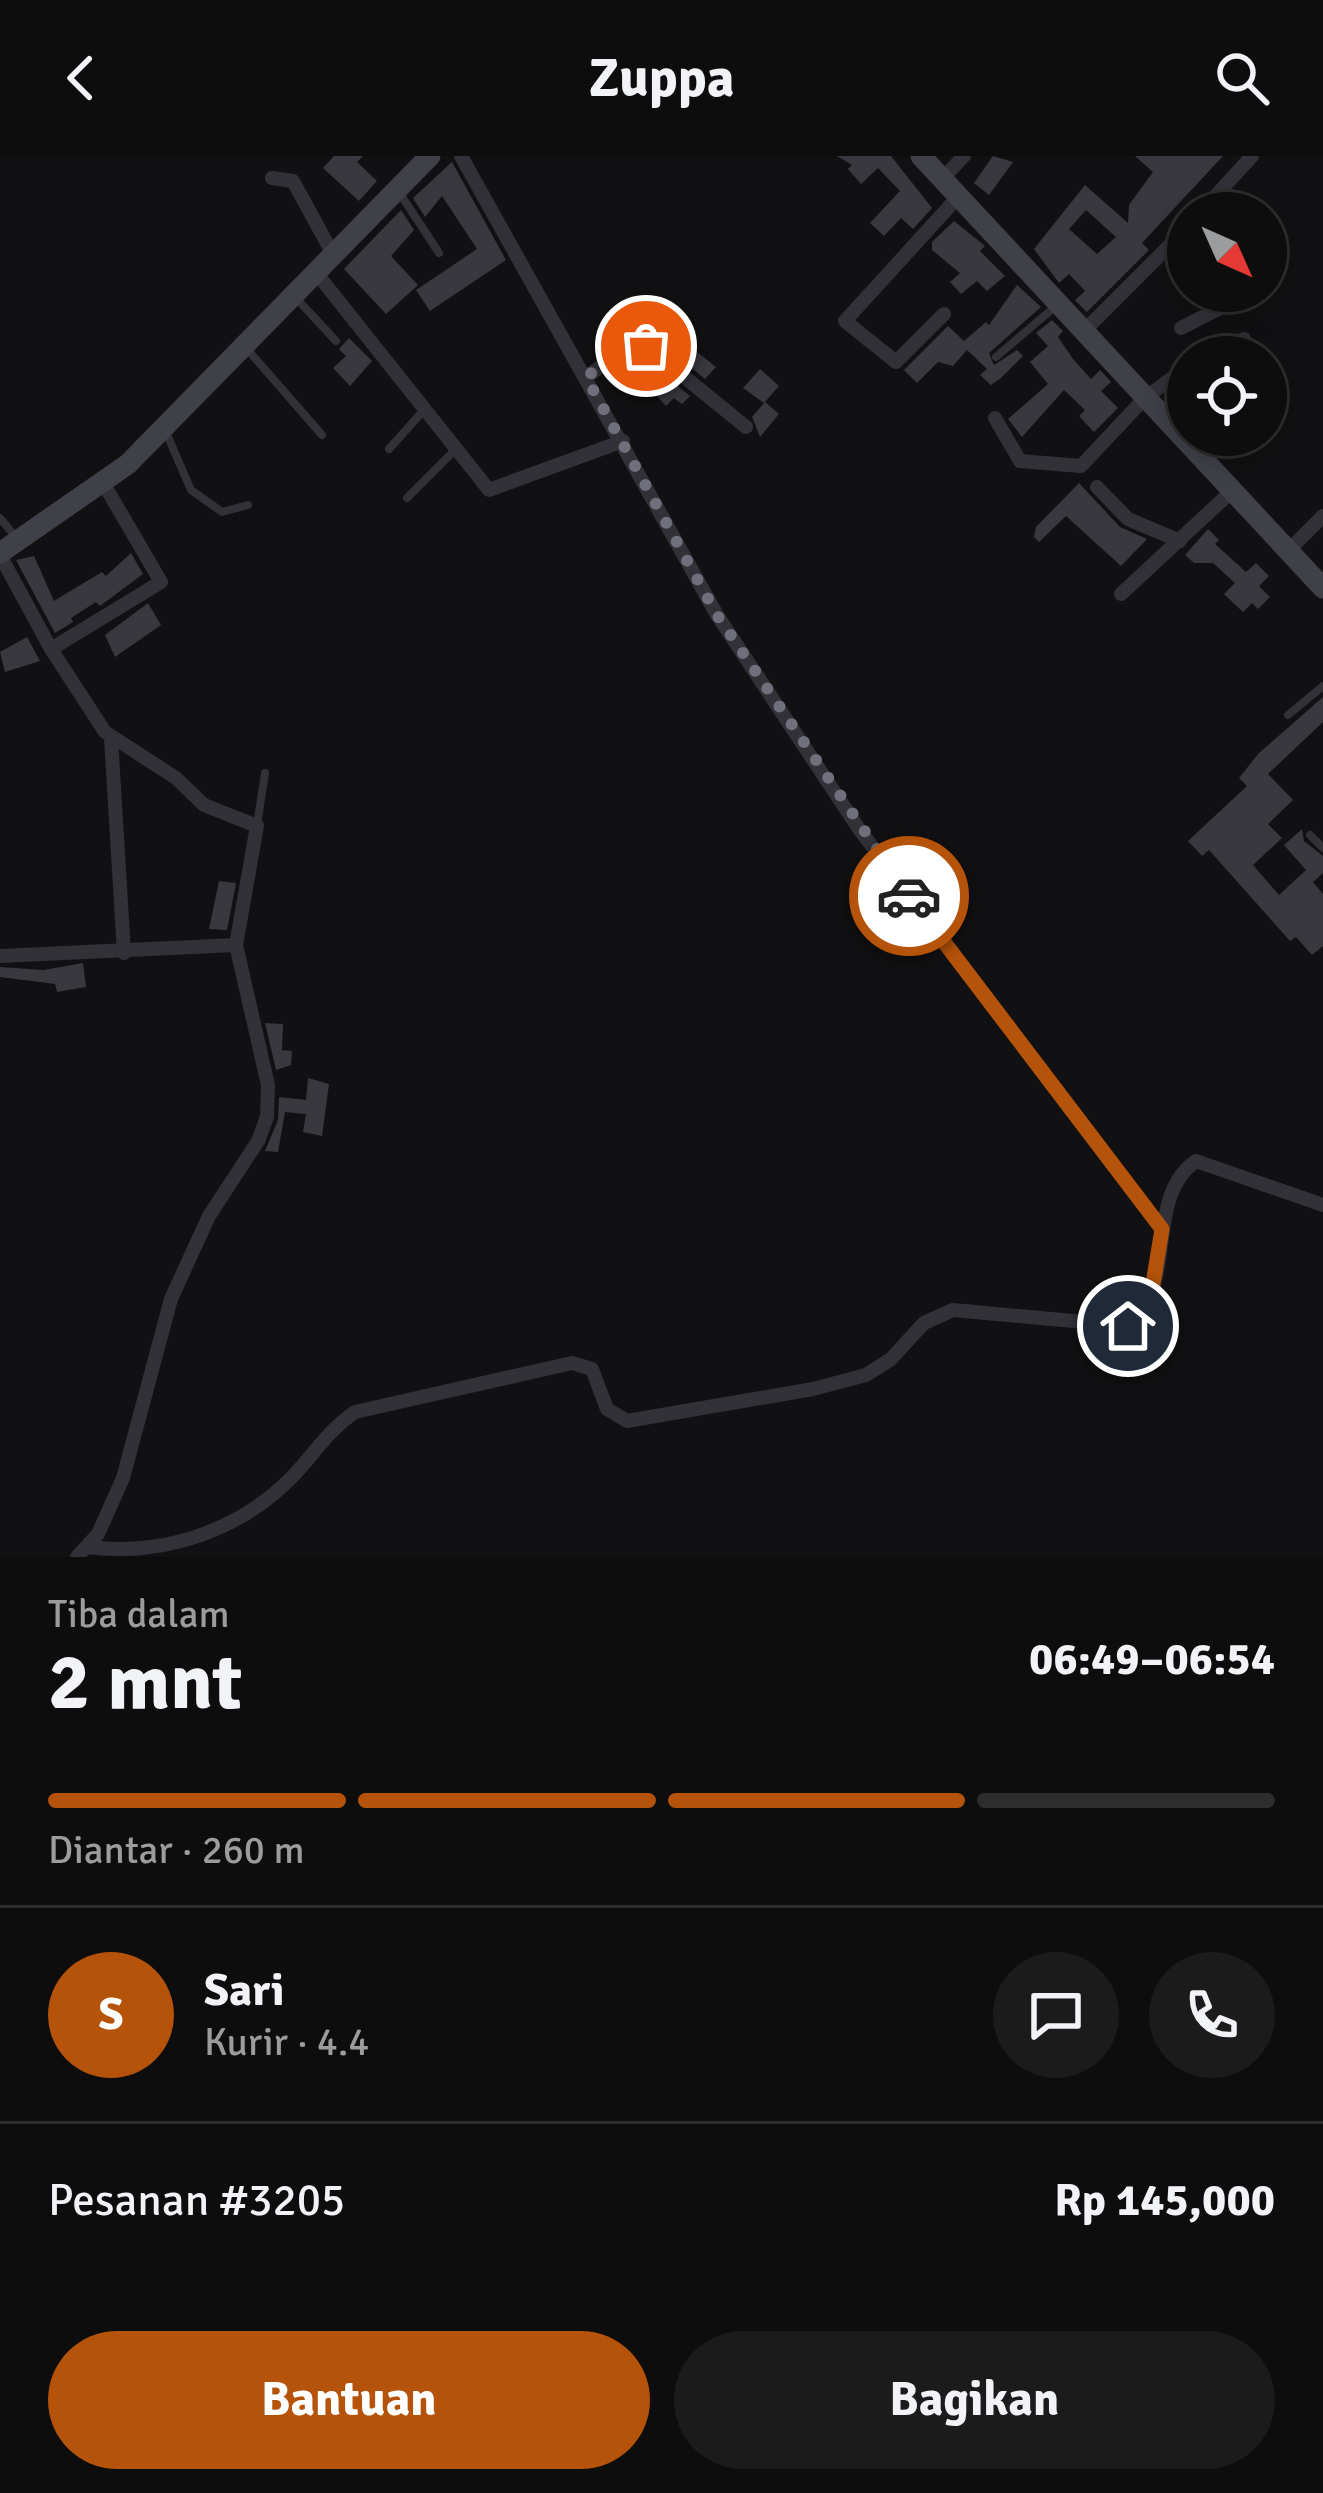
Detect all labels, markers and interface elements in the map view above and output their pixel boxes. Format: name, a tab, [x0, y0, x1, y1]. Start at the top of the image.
icon: back	[48, 45, 114, 111]
text: Zuppa	[589, 45, 734, 112]
icon: search	[1209, 45, 1275, 111]
north arrow	[1167, 192, 1287, 312]
map controls	[1167, 192, 1287, 456]
pin	[595, 295, 697, 397]
icon: bag	[613, 313, 679, 379]
button: locate	[1167, 336, 1287, 456]
courier	[849, 836, 969, 956]
icon: car	[876, 863, 942, 929]
pin	[1077, 1275, 1179, 1377]
icon: home	[1095, 1293, 1161, 1359]
text: Tiba dalam	[48, 1590, 230, 1638]
text: 06:49–06:54	[1029, 1632, 1275, 1687]
text: 2 mnt	[48, 1635, 242, 1731]
text: Diantar · 260 m	[48, 1826, 305, 1874]
button: chat	[993, 1952, 1119, 2078]
button: phone	[1149, 1952, 1275, 2078]
text: Sari	[204, 1963, 284, 2018]
text: S	[98, 1987, 124, 2042]
text: Kurir · 4.4	[204, 2018, 369, 2066]
text: Pesanan #3205	[48, 2173, 345, 2228]
text: Rp 145,000	[1054, 2173, 1275, 2228]
button: Bantuan	[48, 2331, 650, 2469]
button: Bagikan	[674, 2331, 1275, 2469]

